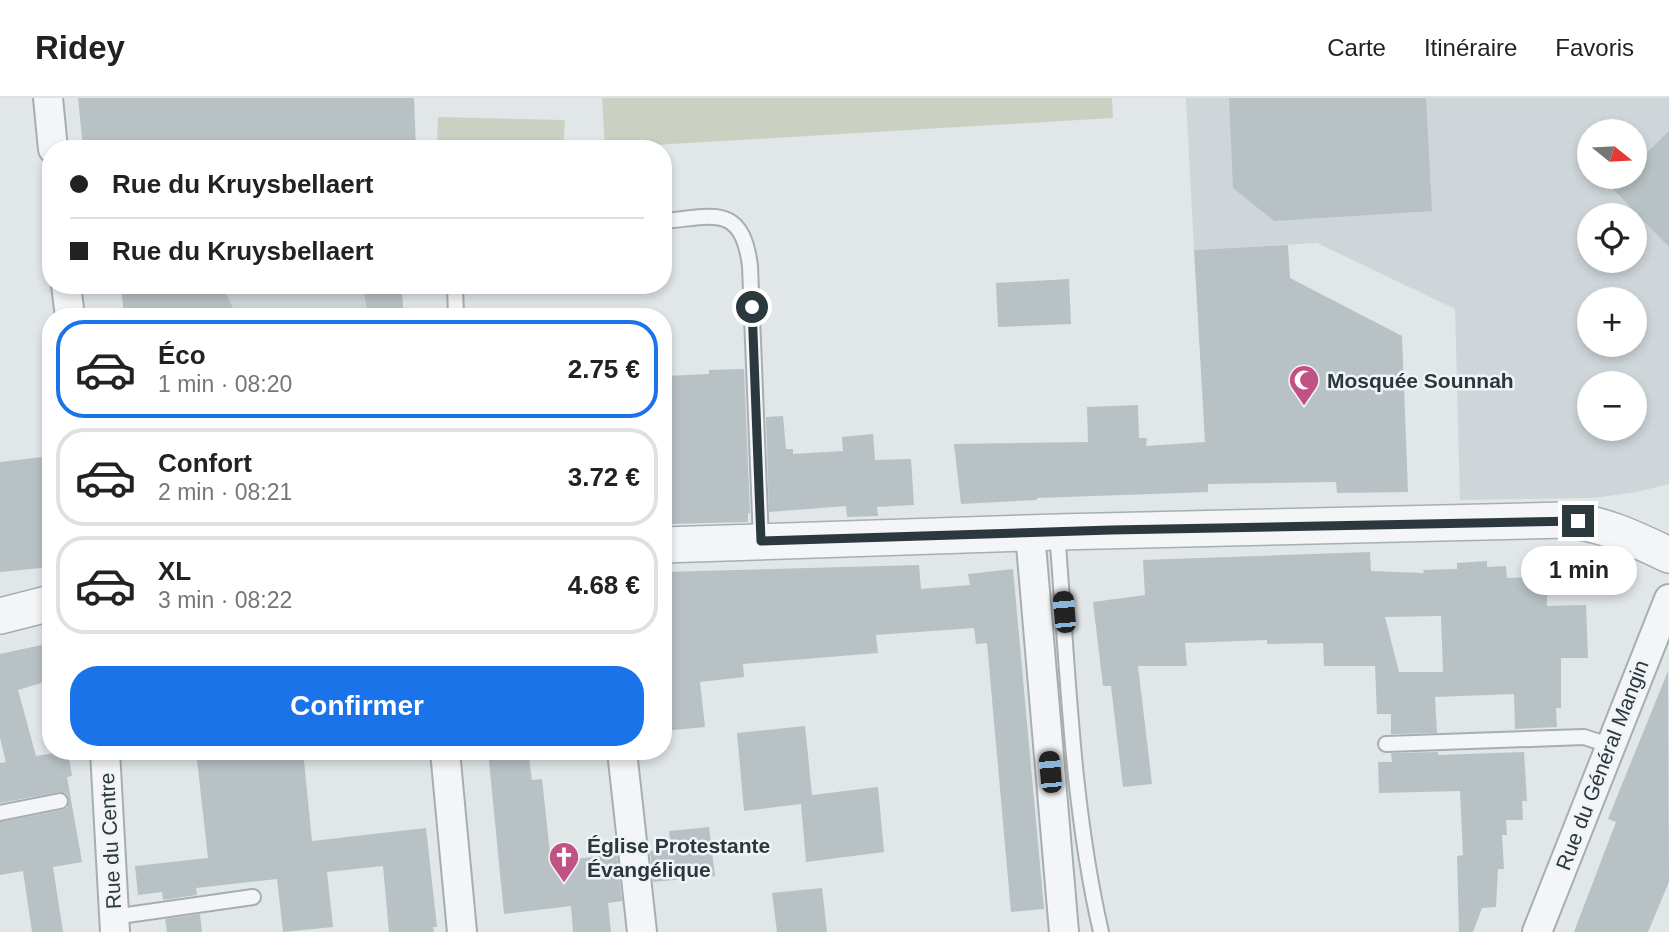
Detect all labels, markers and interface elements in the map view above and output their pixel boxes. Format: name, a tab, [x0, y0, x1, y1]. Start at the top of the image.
text: Ridey	[35, 29, 125, 66]
text: Carte	[1327, 34, 1386, 61]
text: Itinéraire	[1424, 34, 1517, 61]
text: Favoris	[1555, 34, 1634, 61]
north arrow	[1577, 119, 1647, 189]
map controls	[1577, 119, 1647, 441]
text: Rue du Kruysbellaert	[112, 169, 374, 199]
button: locate	[1577, 203, 1647, 273]
text: Rue du Kruysbellaert	[112, 236, 374, 266]
button: +	[1577, 287, 1647, 357]
route start	[736, 291, 768, 323]
icon: car	[74, 338, 137, 401]
text: Éco	[158, 340, 206, 370]
text: 2.75 €	[568, 354, 640, 384]
mosque icon: Mosquée Sounnah	[1287, 363, 1321, 407]
place label: Mosquée Sounnah	[1327, 369, 1514, 392]
text: 1 min · 08:20	[158, 371, 292, 397]
button: −	[1577, 371, 1647, 441]
icon: car	[74, 446, 137, 509]
text: Confort	[158, 448, 252, 478]
text: 3.72 €	[568, 462, 640, 492]
text: 2 min · 08:21	[158, 479, 292, 505]
route end	[1562, 505, 1594, 537]
callout: 1 min	[1520, 546, 1636, 594]
icon: car	[74, 554, 137, 617]
text: XL	[158, 556, 191, 586]
text: 1 min	[1549, 557, 1609, 583]
text: 4.68 €	[568, 570, 640, 600]
text: 3 min · 08:22	[158, 587, 292, 613]
car	[1052, 590, 1077, 634]
street label: Rue du Général Mangin	[1551, 657, 1653, 873]
button: Confirmer	[70, 666, 644, 746]
car	[1038, 750, 1063, 794]
street label: Rue du Centre	[95, 772, 125, 910]
place label: Église Protestante Évangélique	[587, 834, 770, 881]
church icon: Église Protestante Évangélique	[547, 840, 581, 884]

